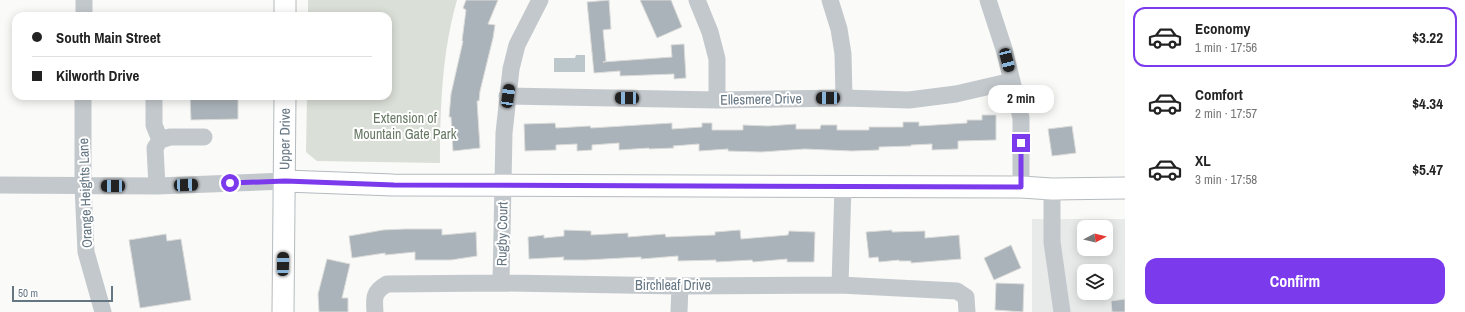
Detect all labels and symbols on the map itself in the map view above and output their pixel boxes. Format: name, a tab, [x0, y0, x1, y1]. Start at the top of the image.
car	[998, 47, 1016, 73]
car	[500, 83, 516, 109]
callout: 2 min	[988, 85, 1054, 113]
street label: Ellesmere Drive	[720, 89, 802, 109]
car	[615, 92, 639, 104]
car	[816, 92, 840, 104]
street label: Upper Drive	[275, 108, 294, 170]
park label: Extension of Mountain Gate Park	[354, 109, 457, 143]
route end	[1012, 134, 1030, 152]
street label: Orange Heights Lane	[74, 138, 96, 248]
route start	[221, 174, 239, 192]
car	[174, 179, 198, 191]
car	[101, 180, 125, 192]
street label: Rugby Court	[492, 202, 512, 266]
north arrow	[1077, 220, 1113, 256]
car	[277, 252, 289, 276]
street label: Birchleaf Drive	[635, 276, 711, 294]
scale bar	[12, 284, 113, 303]

